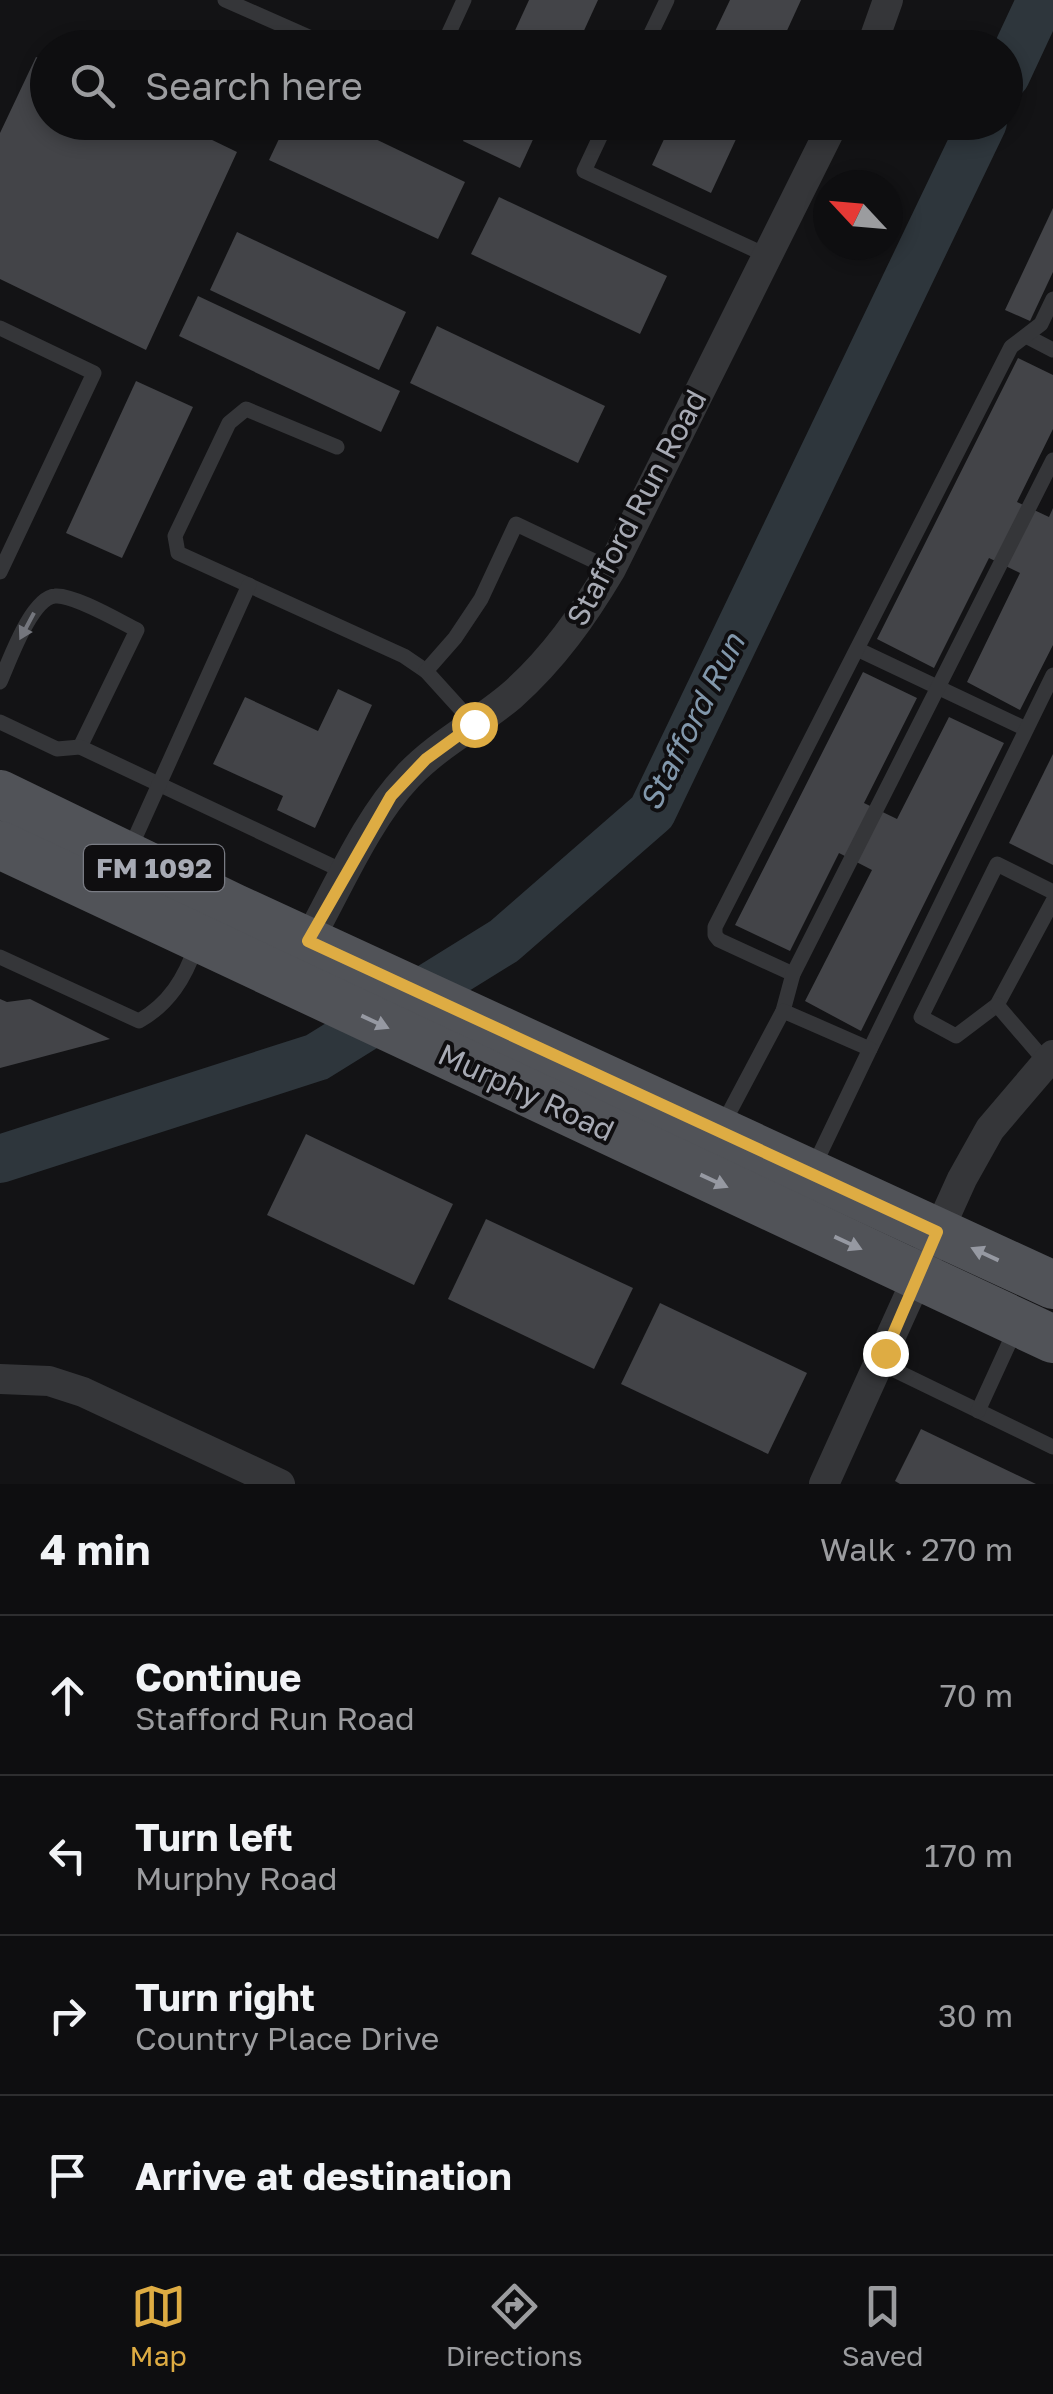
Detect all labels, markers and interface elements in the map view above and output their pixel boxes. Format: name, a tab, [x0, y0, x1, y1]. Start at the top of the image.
search box	[30, 30, 1023, 140]
icon: search	[65, 58, 120, 113]
text: Search here	[145, 63, 363, 108]
north arrow	[813, 170, 903, 260]
street label: Stafford Run Road	[559, 383, 714, 632]
one-way arrow	[18, 612, 36, 640]
water label: Stafford Run	[630, 626, 753, 816]
route start	[452, 702, 498, 748]
road number: FM 1092	[84, 845, 224, 891]
one-way arrow	[361, 1014, 390, 1030]
street label: Murphy Road	[433, 1036, 620, 1149]
one-way arrow	[700, 1172, 729, 1189]
one-way arrow	[833, 1235, 863, 1251]
one-way arrow	[970, 1245, 999, 1262]
route end	[863, 1331, 909, 1377]
text: 4 min	[40, 1524, 150, 1574]
text: Walk · 270 m	[820, 1530, 1013, 1568]
text: Continue	[135, 1654, 301, 1699]
icon: ahead	[40, 1668, 95, 1723]
text: 70 m	[940, 1676, 1013, 1714]
text: Stafford Run Road	[135, 1699, 415, 1737]
text: Turn left	[135, 1814, 293, 1859]
icon: left	[40, 1828, 95, 1883]
text: 170 m	[924, 1836, 1013, 1874]
text: Murphy Road	[135, 1859, 337, 1897]
text: Turn right	[135, 1974, 315, 2019]
icon: right	[40, 1988, 95, 2043]
text: 30 m	[938, 1996, 1013, 2034]
text: Country Place Drive	[135, 2019, 439, 2057]
icon: arrive	[40, 2148, 95, 2203]
text: Arrive at destination	[135, 2153, 512, 2198]
tab: Map	[130, 2279, 187, 2372]
tab: Directions	[446, 2279, 583, 2372]
tab: Saved	[842, 2279, 923, 2372]

